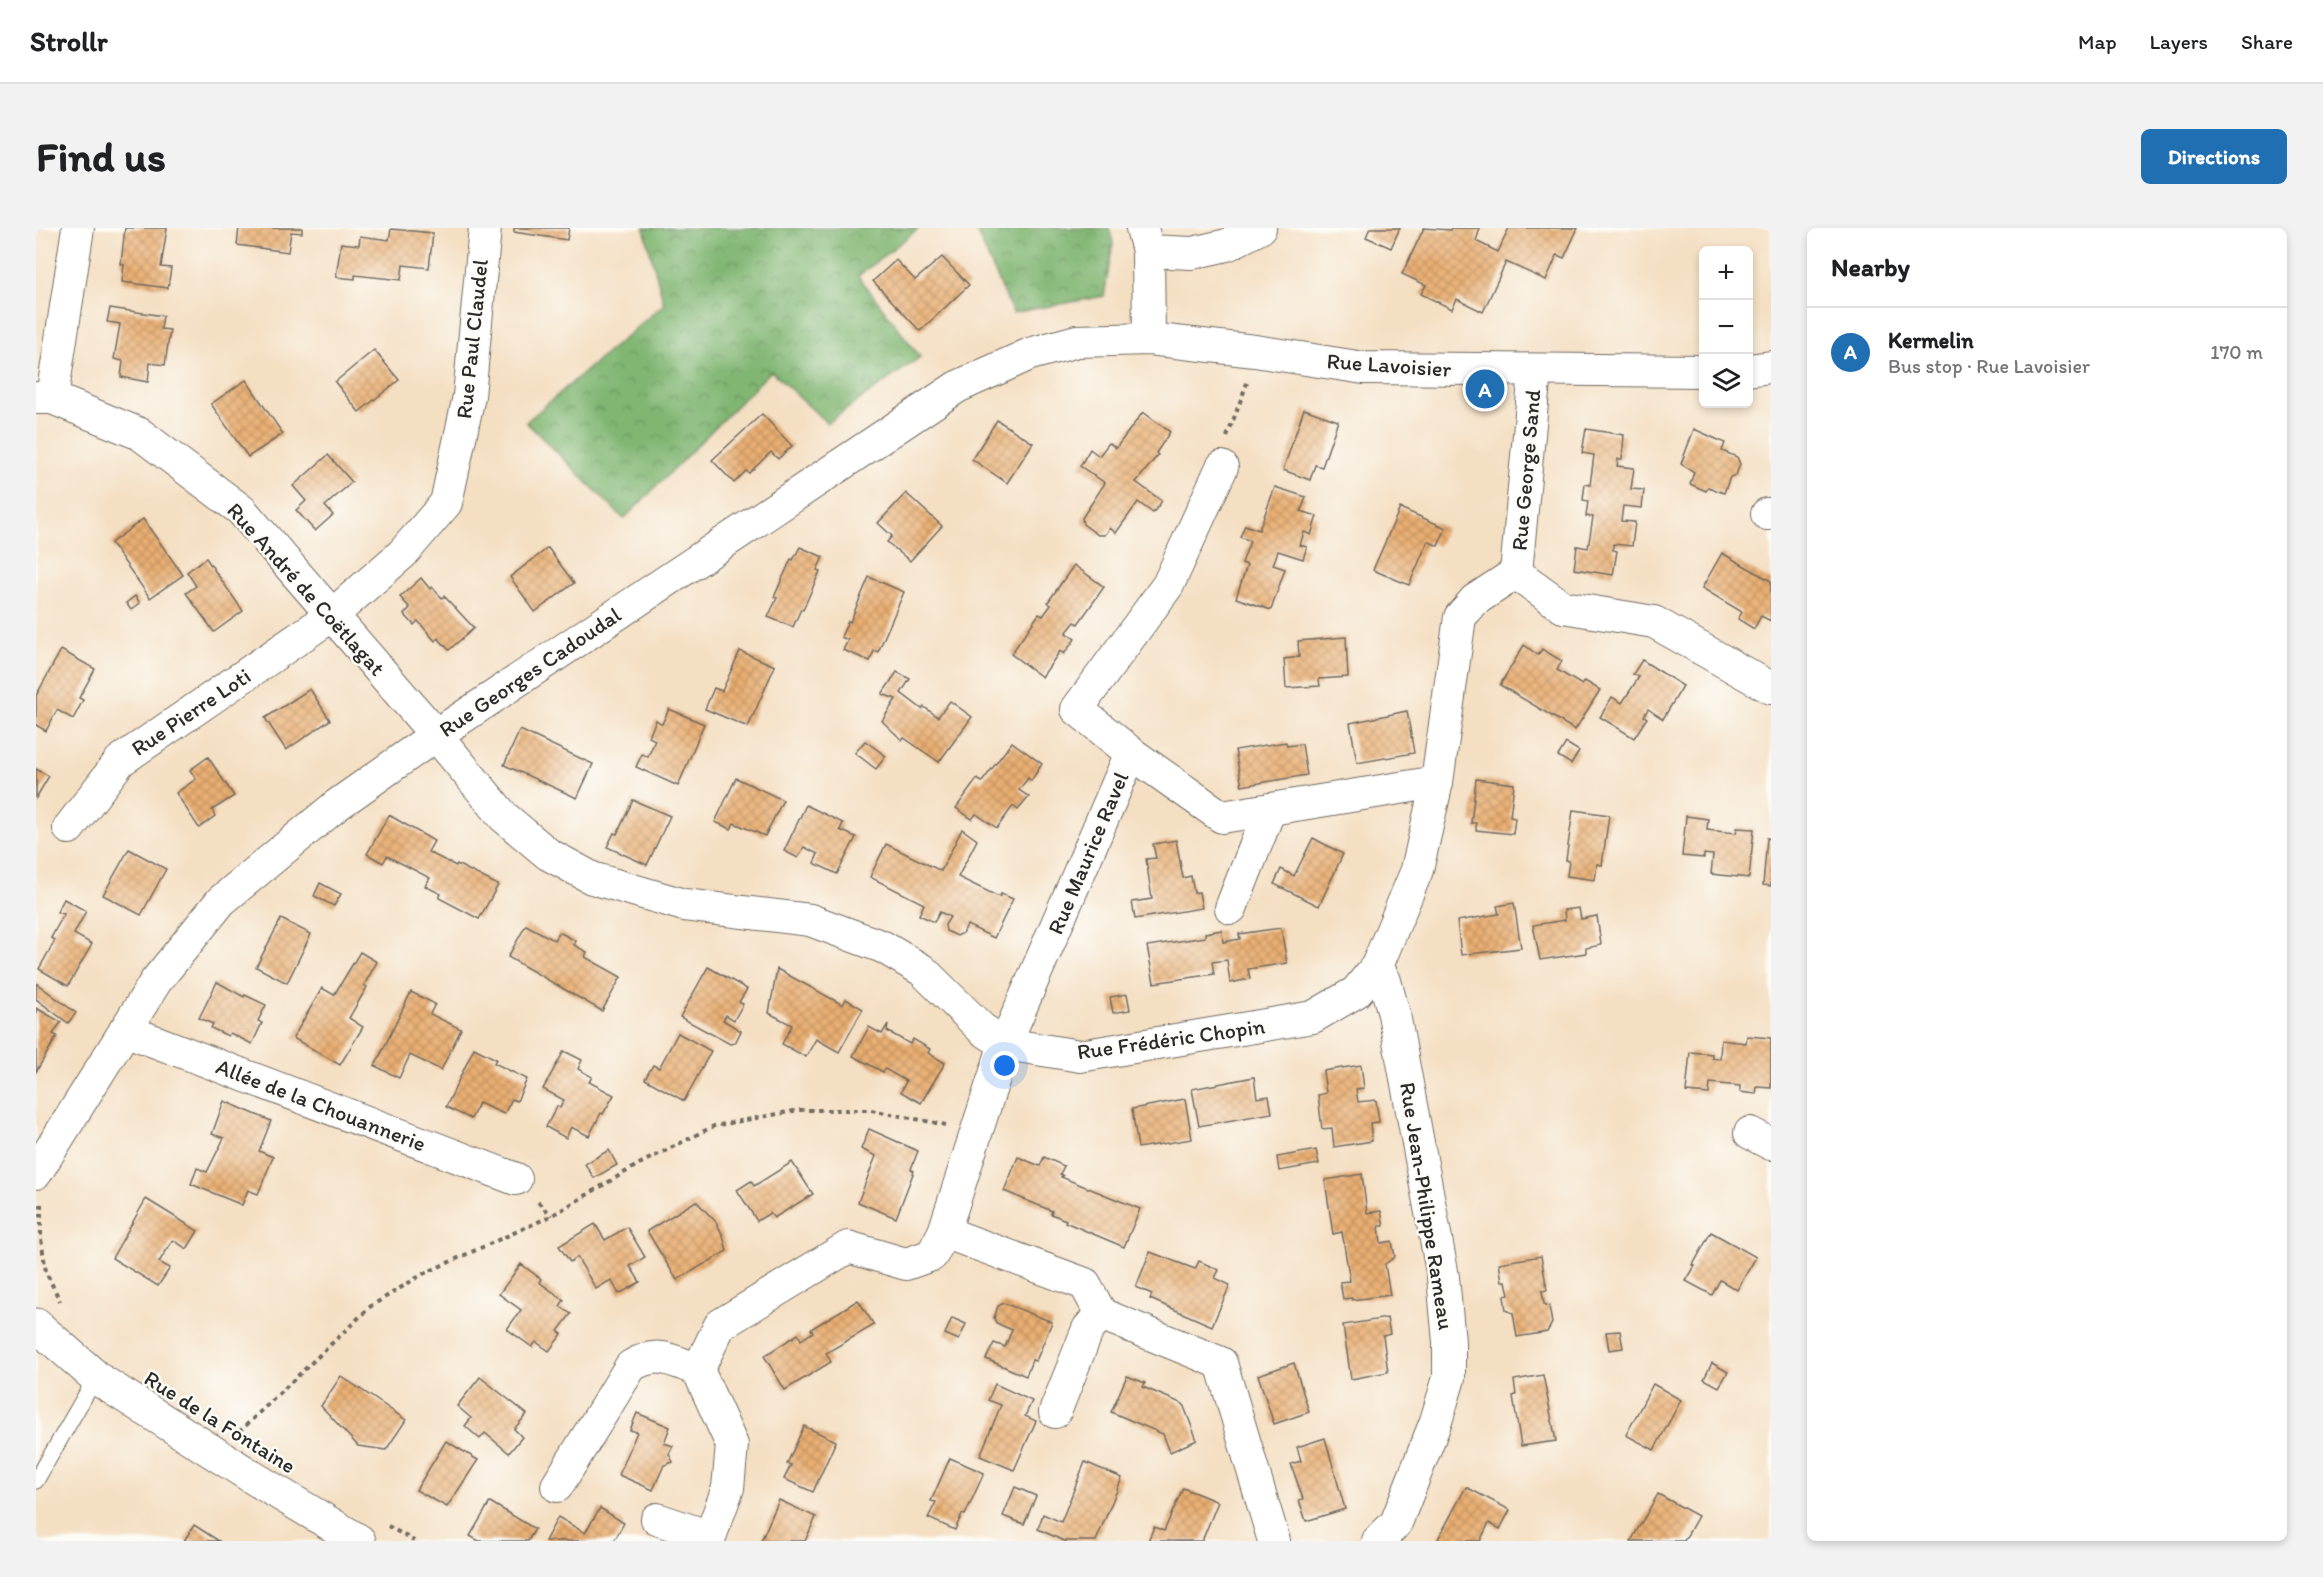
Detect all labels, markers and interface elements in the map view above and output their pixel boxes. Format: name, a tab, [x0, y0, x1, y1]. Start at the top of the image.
text: Strollr	[30, 24, 108, 58]
text: Map	[2078, 29, 2117, 54]
text: Layers	[2150, 29, 2208, 54]
text: Share	[2241, 29, 2293, 54]
button: Directions	[2141, 129, 2287, 184]
text: Find us	[36, 131, 166, 182]
map controls	[1699, 246, 1753, 408]
button: +	[1699, 246, 1753, 300]
text: Nearby	[1831, 251, 1910, 283]
street label: Rue Paul Claudel	[450, 258, 494, 420]
button: −	[1699, 300, 1753, 354]
text: Kermelin	[1888, 327, 1974, 354]
text: A	[1844, 340, 1857, 364]
text: 170 m	[2210, 340, 2263, 364]
street label: Rue Lavoisier	[1326, 347, 1452, 383]
button: layers	[1699, 354, 1753, 408]
text: Bus stop · Rue Lavoisier	[1888, 354, 2090, 378]
pin: A	[1466, 366, 1504, 412]
street label: Rue George Sand	[1506, 388, 1546, 552]
street label: Rue André de Coëtlagat	[221, 497, 391, 681]
street label: Rue Georges Cadoudal	[434, 601, 626, 743]
street label: Rue Pierre Loti	[126, 662, 256, 762]
street label: Rue Maurice Ravel	[1042, 768, 1134, 938]
street label: Rue Frédéric Chopin	[1075, 1012, 1267, 1066]
your location	[990, 1051, 1019, 1080]
street label: Allée de la Chouannerie	[212, 1053, 430, 1157]
street label: Rue Jean-Philippe Rameau	[1394, 1080, 1460, 1332]
street label: Rue de la Fontaine	[139, 1365, 301, 1479]

